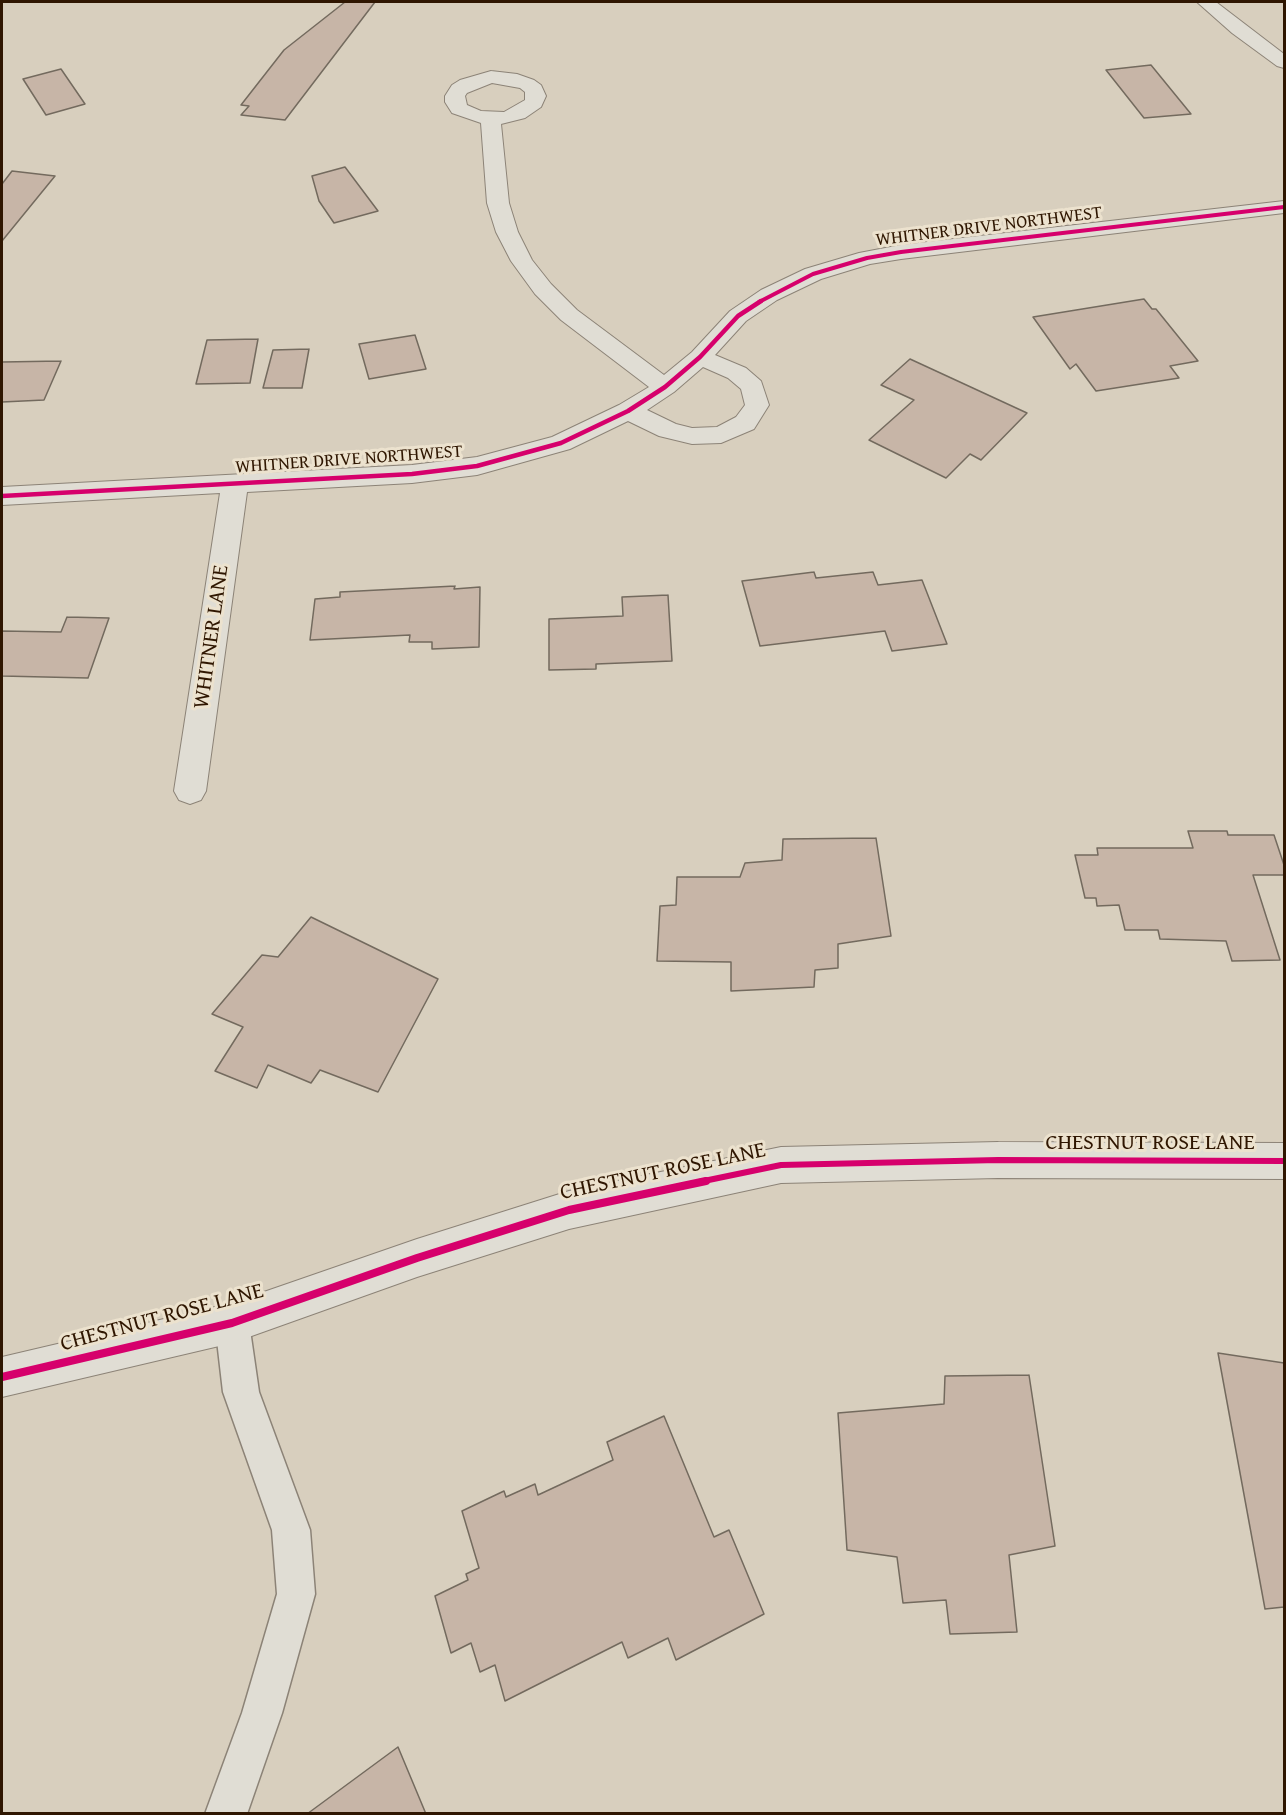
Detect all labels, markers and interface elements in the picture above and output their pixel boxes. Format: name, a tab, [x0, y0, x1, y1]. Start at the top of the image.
street label: WHITNER DRIVE NORTHWEST	[875, 202, 1103, 252]
street label: WHITNER DRIVE NORTHWEST	[235, 441, 463, 479]
street label: WHITNER LANE	[189, 563, 235, 711]
street label: CHESTNUT ROSE LANE	[1045, 1130, 1255, 1156]
street label: CHESTNUT ROSE LANE	[558, 1137, 768, 1207]
street label: CHESTNUT ROSE LANE	[58, 1278, 266, 1358]

